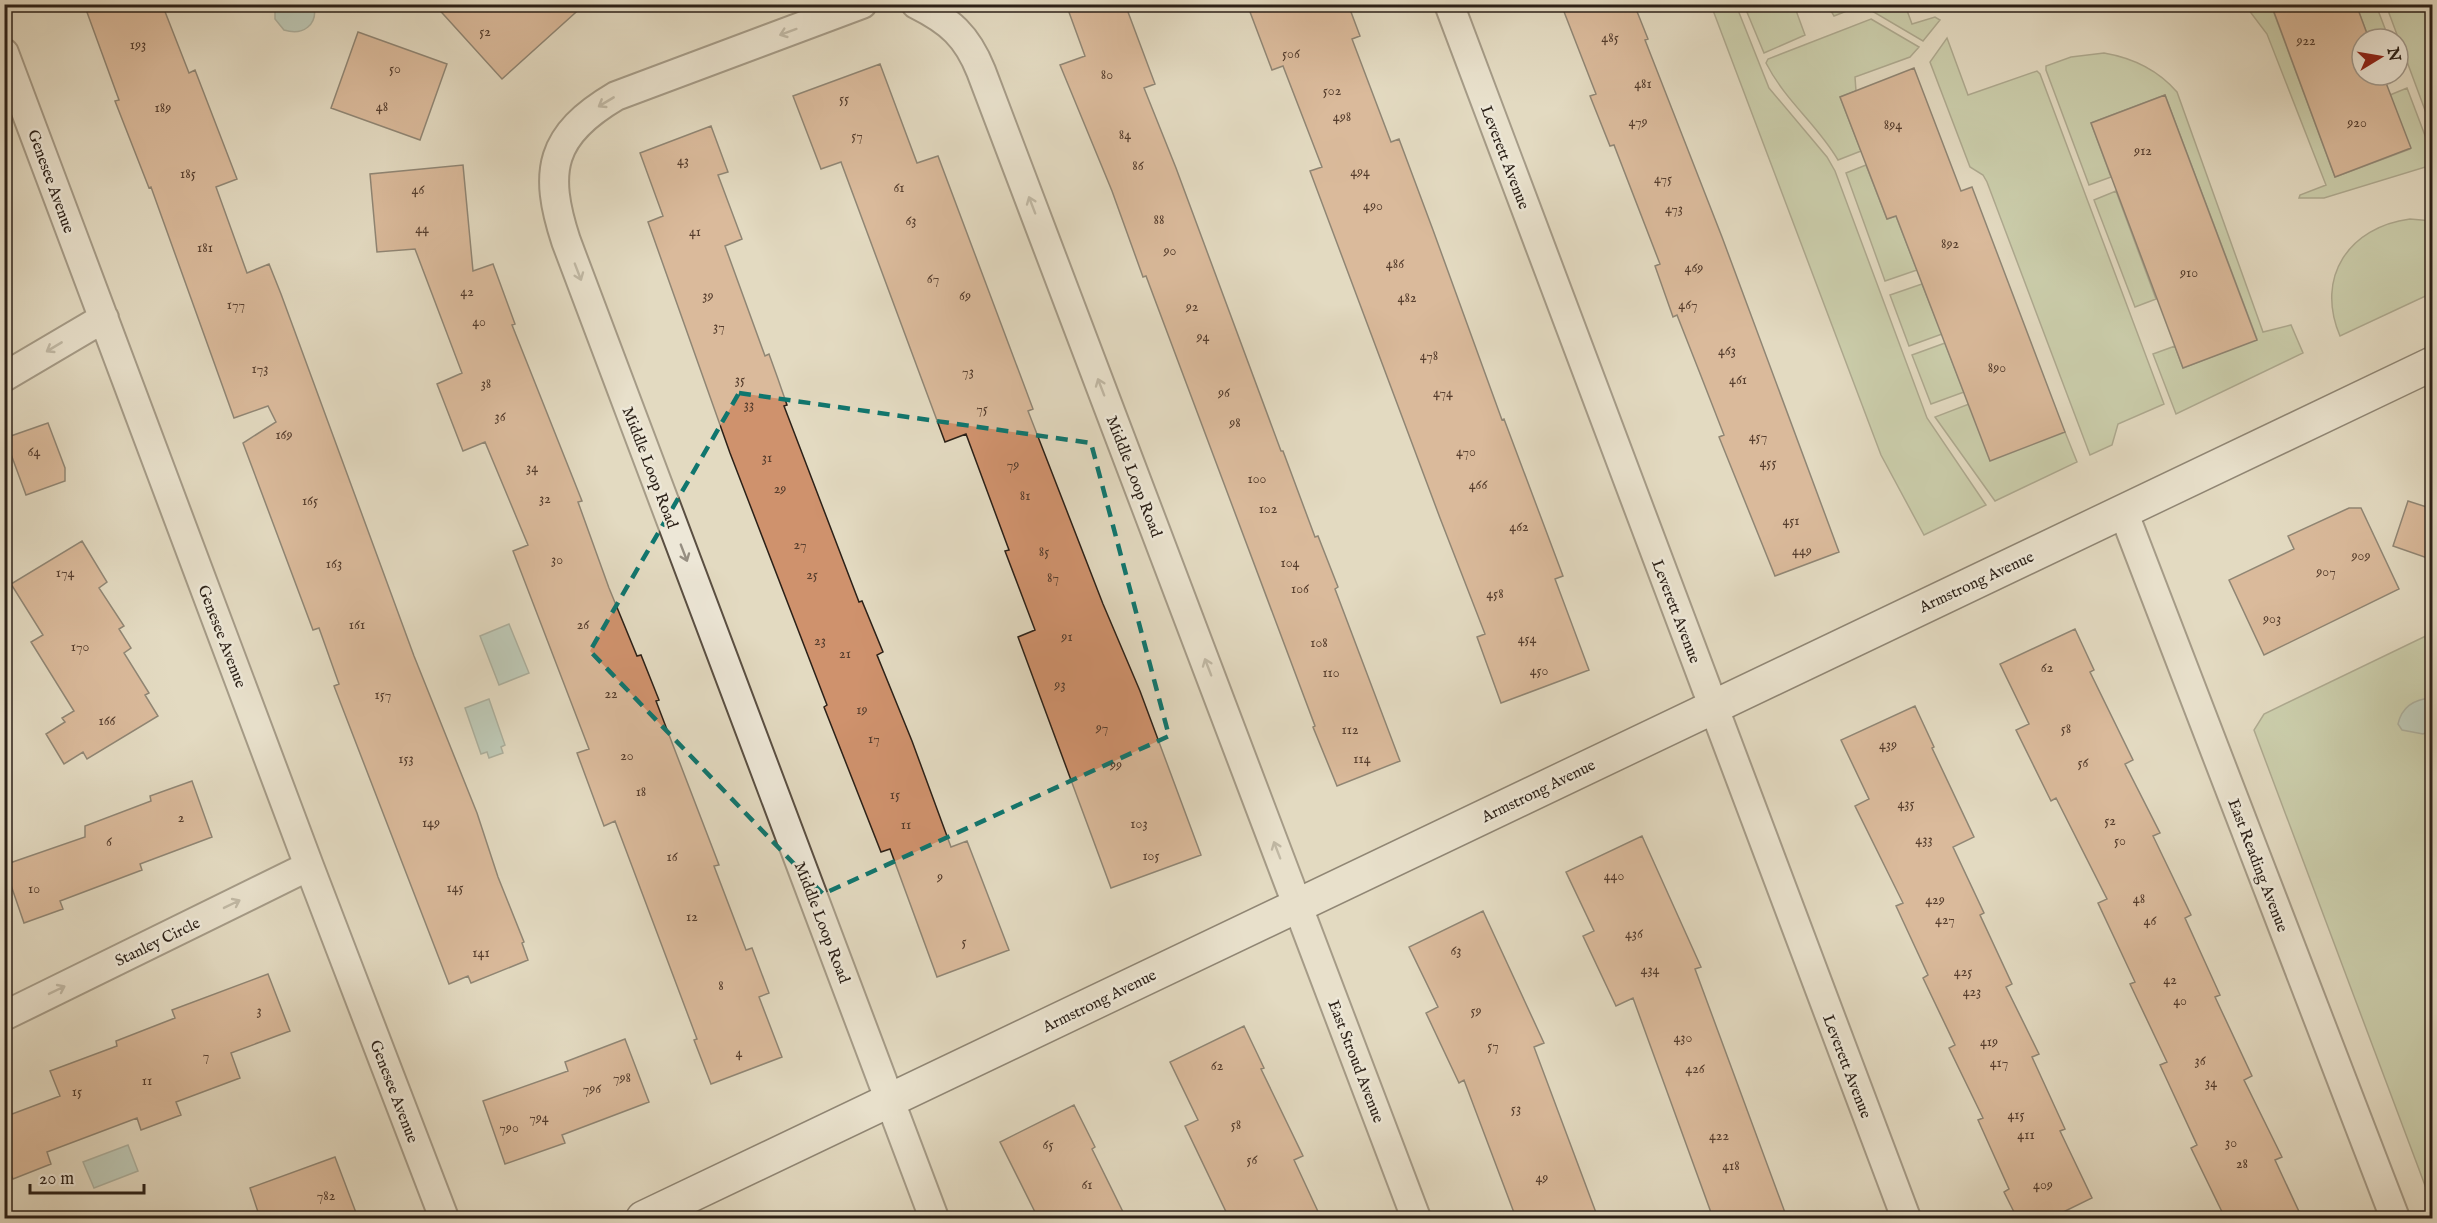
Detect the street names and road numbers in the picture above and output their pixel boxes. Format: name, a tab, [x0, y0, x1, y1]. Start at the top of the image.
street label: Leverett Avenue	[1475, 103, 1533, 213]
street label: Genesee Avenue	[22, 127, 78, 236]
street label: Middle Loop Road	[617, 404, 682, 532]
street label: Middle Loop Road	[1101, 413, 1166, 541]
street label: Armstrong Avenue	[1915, 548, 2037, 619]
street label: Leverett Avenue	[1646, 557, 1704, 667]
street label: Genesee Avenue	[192, 582, 250, 691]
street label: Armstrong Avenue	[1478, 756, 1599, 828]
street label: East Reading Avenue	[2222, 796, 2292, 935]
street label: Middle Loop Road	[789, 859, 854, 987]
street label: Stanley Circle	[112, 914, 204, 972]
street label: Armstrong Avenue	[1039, 966, 1160, 1038]
street label: East Stroud Avenue	[1323, 997, 1388, 1126]
street label: Leverett Avenue	[1817, 1012, 1875, 1122]
street label: Genesee Avenue	[364, 1037, 422, 1146]

